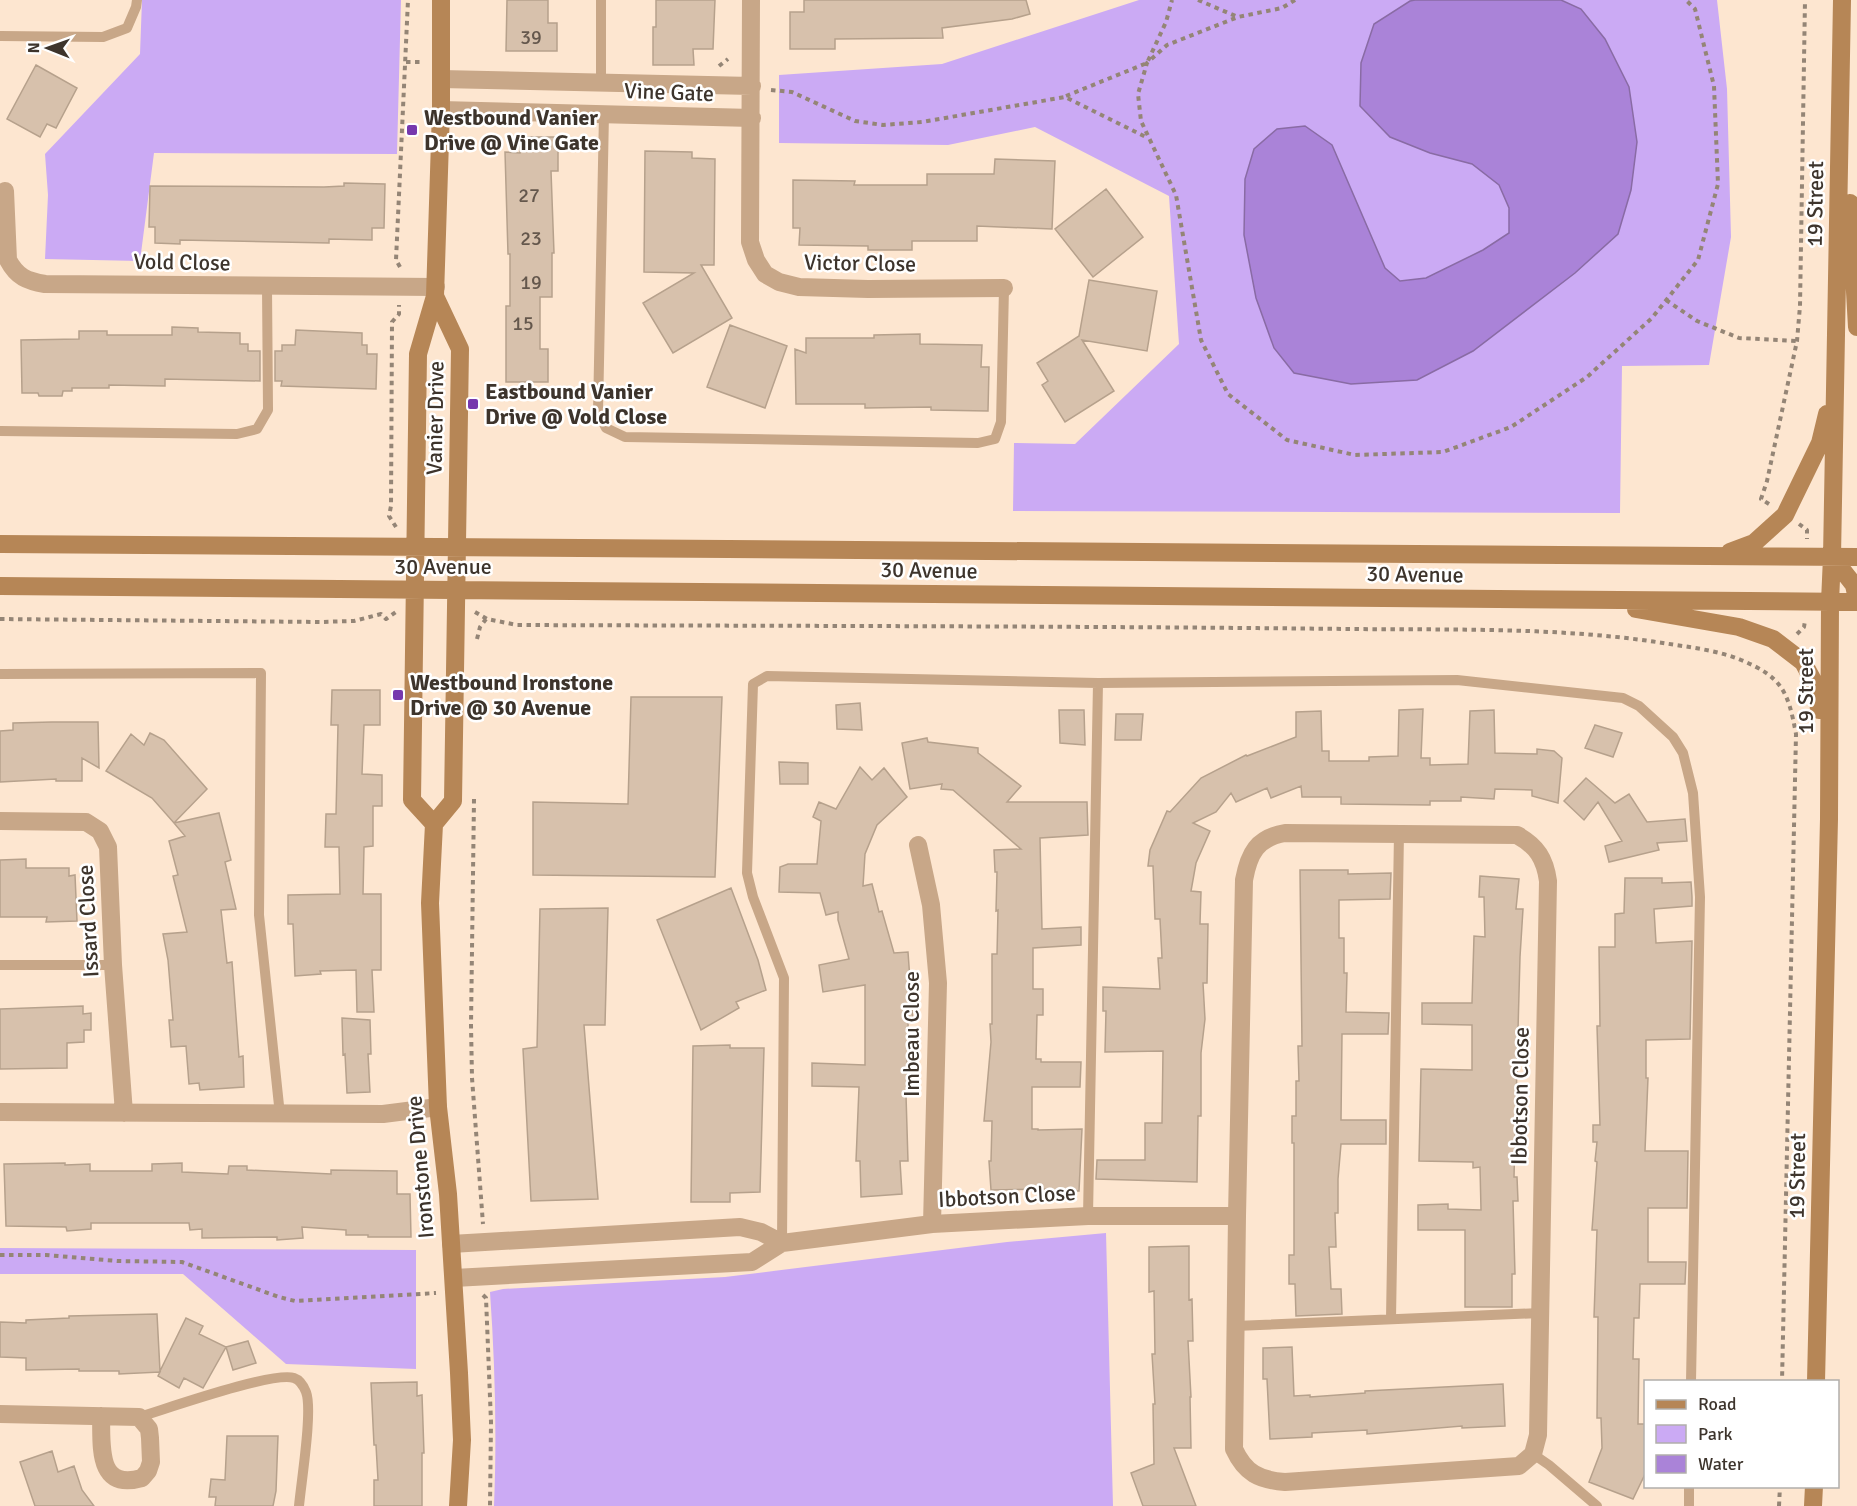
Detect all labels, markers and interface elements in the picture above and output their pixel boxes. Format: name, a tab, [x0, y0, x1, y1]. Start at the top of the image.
north arrow	[18, 18, 78, 78]
house number: 39	[520, 25, 542, 50]
text: N	[24, 42, 44, 53]
street label: Vine Gate	[624, 77, 714, 107]
place label: Westbound Vanier Drive @ Vine Gate	[424, 104, 599, 156]
marker: Westbound Vanier Drive @ Vine Gate	[405, 123, 419, 137]
street label: 19 Street	[1801, 161, 1829, 247]
house number: 27	[518, 183, 540, 208]
house number: 23	[520, 226, 542, 251]
street label: Vold Close	[133, 248, 231, 276]
street label: Victor Close	[804, 249, 916, 277]
house number: 19	[520, 270, 542, 295]
house number: 15	[512, 311, 534, 336]
street label: Vanier Drive	[421, 361, 449, 475]
place label: Eastbound Vanier Drive @ Vold Close	[485, 378, 667, 430]
marker: Eastbound Vanier Drive @ Vold Close	[466, 397, 480, 411]
street label: 30 Avenue	[394, 553, 492, 580]
street label: 30 Avenue	[880, 556, 978, 584]
street label: 30 Avenue	[1366, 560, 1464, 588]
street label: 19 Street	[1792, 648, 1819, 734]
place label: Westbound Ironstone Drive @ 30 Avenue	[410, 669, 613, 721]
marker: Westbound Ironstone Drive @ 30 Avenue	[391, 688, 405, 702]
street label: Issard Close	[72, 864, 104, 978]
street label: Imbeau Close	[898, 971, 925, 1097]
street label: Ibbotson Close	[1505, 1027, 1535, 1165]
street label: Ironstone Drive	[400, 1094, 440, 1240]
street label: 19 Street	[1783, 1133, 1811, 1219]
street label: Ibbotson Close	[937, 1179, 1077, 1213]
legend	[1644, 1380, 1839, 1488]
text: Road	[1698, 1393, 1737, 1415]
text: Park	[1698, 1423, 1733, 1445]
text: Water	[1698, 1453, 1744, 1475]

